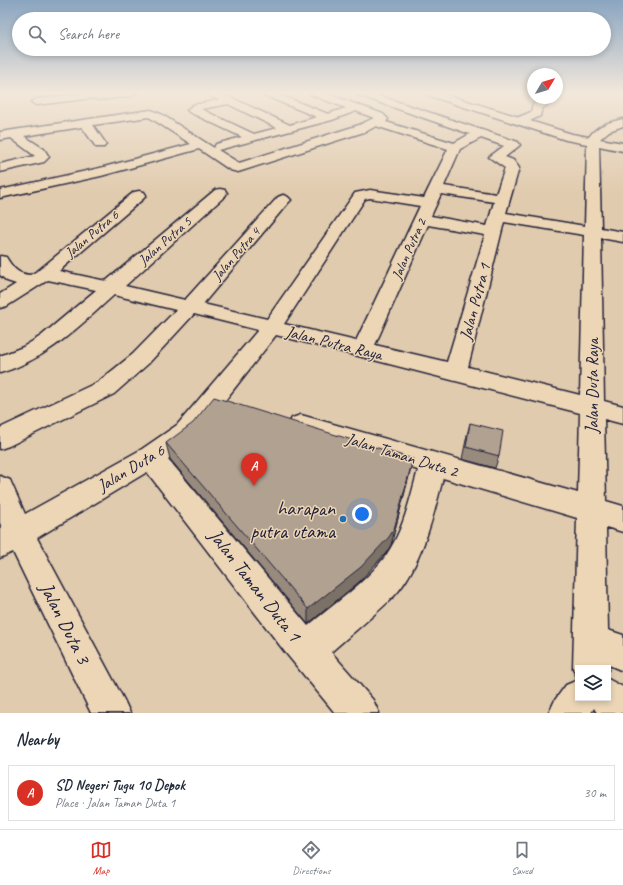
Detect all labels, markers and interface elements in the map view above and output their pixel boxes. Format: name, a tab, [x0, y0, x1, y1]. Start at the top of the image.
search box	[12, 12, 611, 56]
icon: search	[26, 23, 48, 45]
text: Search here	[58, 25, 119, 44]
north arrow	[527, 68, 563, 104]
street label: Jalan Putra 6	[61, 206, 123, 262]
street label: Jalan Putra 5	[134, 213, 196, 269]
street label: Jalan Putra 2	[388, 214, 431, 283]
street label: Jalan Putra 4	[208, 223, 265, 285]
street label: Jalan Putra 1	[454, 260, 496, 344]
street label: Jalan Putra Raya	[283, 321, 386, 366]
street label: Jalan Duta Raya	[582, 336, 603, 435]
street label: Jalan Taman Duta 2	[342, 428, 462, 482]
street label: Jalan Duta 6	[93, 439, 170, 497]
pin: A	[241, 453, 267, 486]
place label: harapan putra utama	[251, 496, 337, 544]
your location	[352, 504, 372, 524]
marker: harapan putra utama	[338, 514, 348, 524]
street label: Jalan Taman Duta 1	[202, 523, 308, 647]
street label: Jalan Duta 3	[33, 577, 97, 670]
map controls	[575, 665, 611, 701]
button: layers	[575, 665, 611, 701]
text: Nearby	[16, 729, 59, 750]
text: SD Negeri Tugu 10 Depok	[55, 776, 185, 795]
text: A	[27, 785, 33, 801]
text: 30 m	[584, 785, 606, 801]
text: Place · Jalan Taman Duta 1	[55, 795, 175, 811]
tab: Map	[90, 839, 112, 877]
tab: Directions	[292, 839, 331, 877]
tab: Saved	[511, 839, 533, 877]

